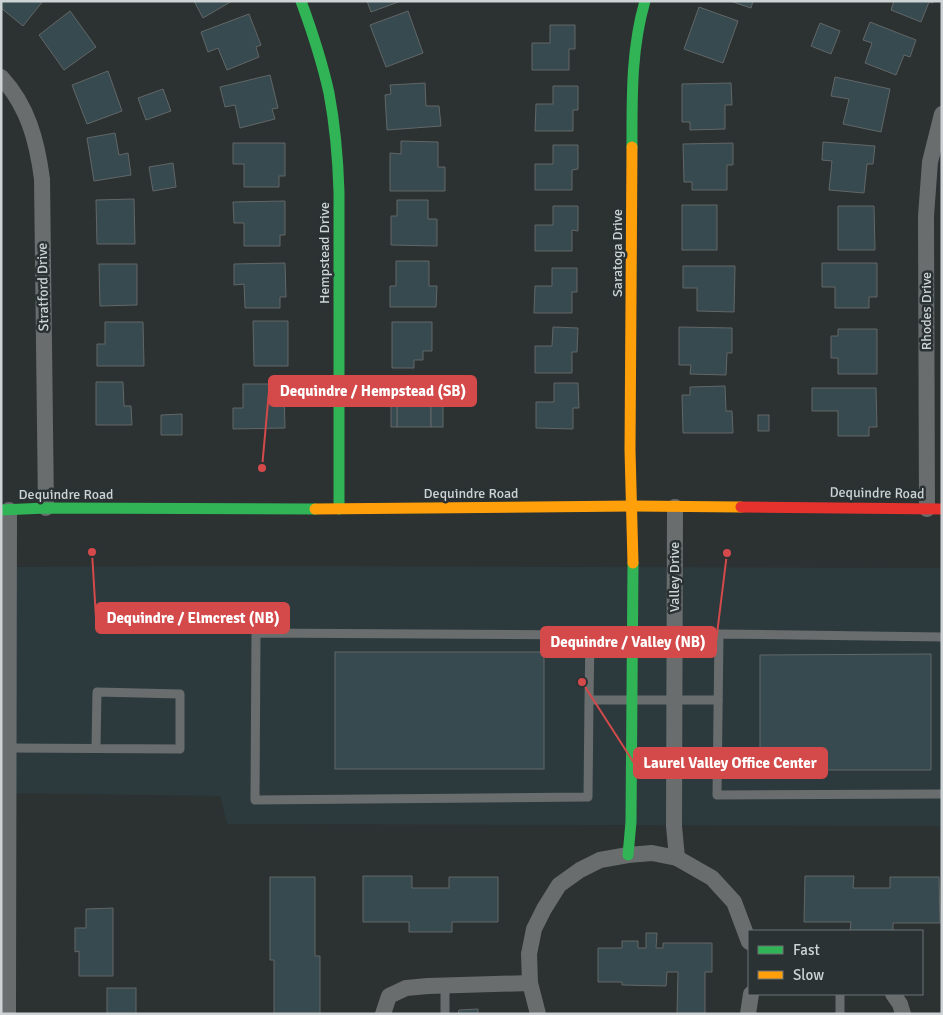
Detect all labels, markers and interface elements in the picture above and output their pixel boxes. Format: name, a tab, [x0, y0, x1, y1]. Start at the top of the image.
street label: Hempstead Drive	[316, 202, 333, 304]
street label: Saratoga Drive	[609, 209, 626, 297]
street label: Stratford Drive	[34, 243, 52, 331]
street label: Rhodes Drive	[918, 272, 935, 350]
callout: Dequindre / Hempstead (SB)	[269, 376, 476, 406]
text: Dequindre / Hempstead (SB)	[280, 382, 466, 400]
street label: Dequindre Road	[829, 484, 925, 502]
street label: Dequindre Road	[424, 485, 518, 502]
street label: Dequindre Road	[19, 486, 113, 503]
street label: Valley Drive	[666, 542, 683, 612]
callout: Dequindre / Elmcrest (NB)	[96, 603, 289, 633]
text: Dequindre / Elmcrest (NB)	[106, 609, 280, 627]
callout: Dequindre / Valley (NB)	[541, 627, 716, 657]
text: Dequindre / Valley (NB)	[550, 633, 706, 651]
callout: Laurel Valley Office Center	[634, 748, 827, 778]
text: Laurel Valley Office Center	[643, 754, 817, 772]
legend	[748, 930, 923, 995]
text: Fast	[793, 941, 820, 959]
text: Slow	[793, 966, 824, 984]

